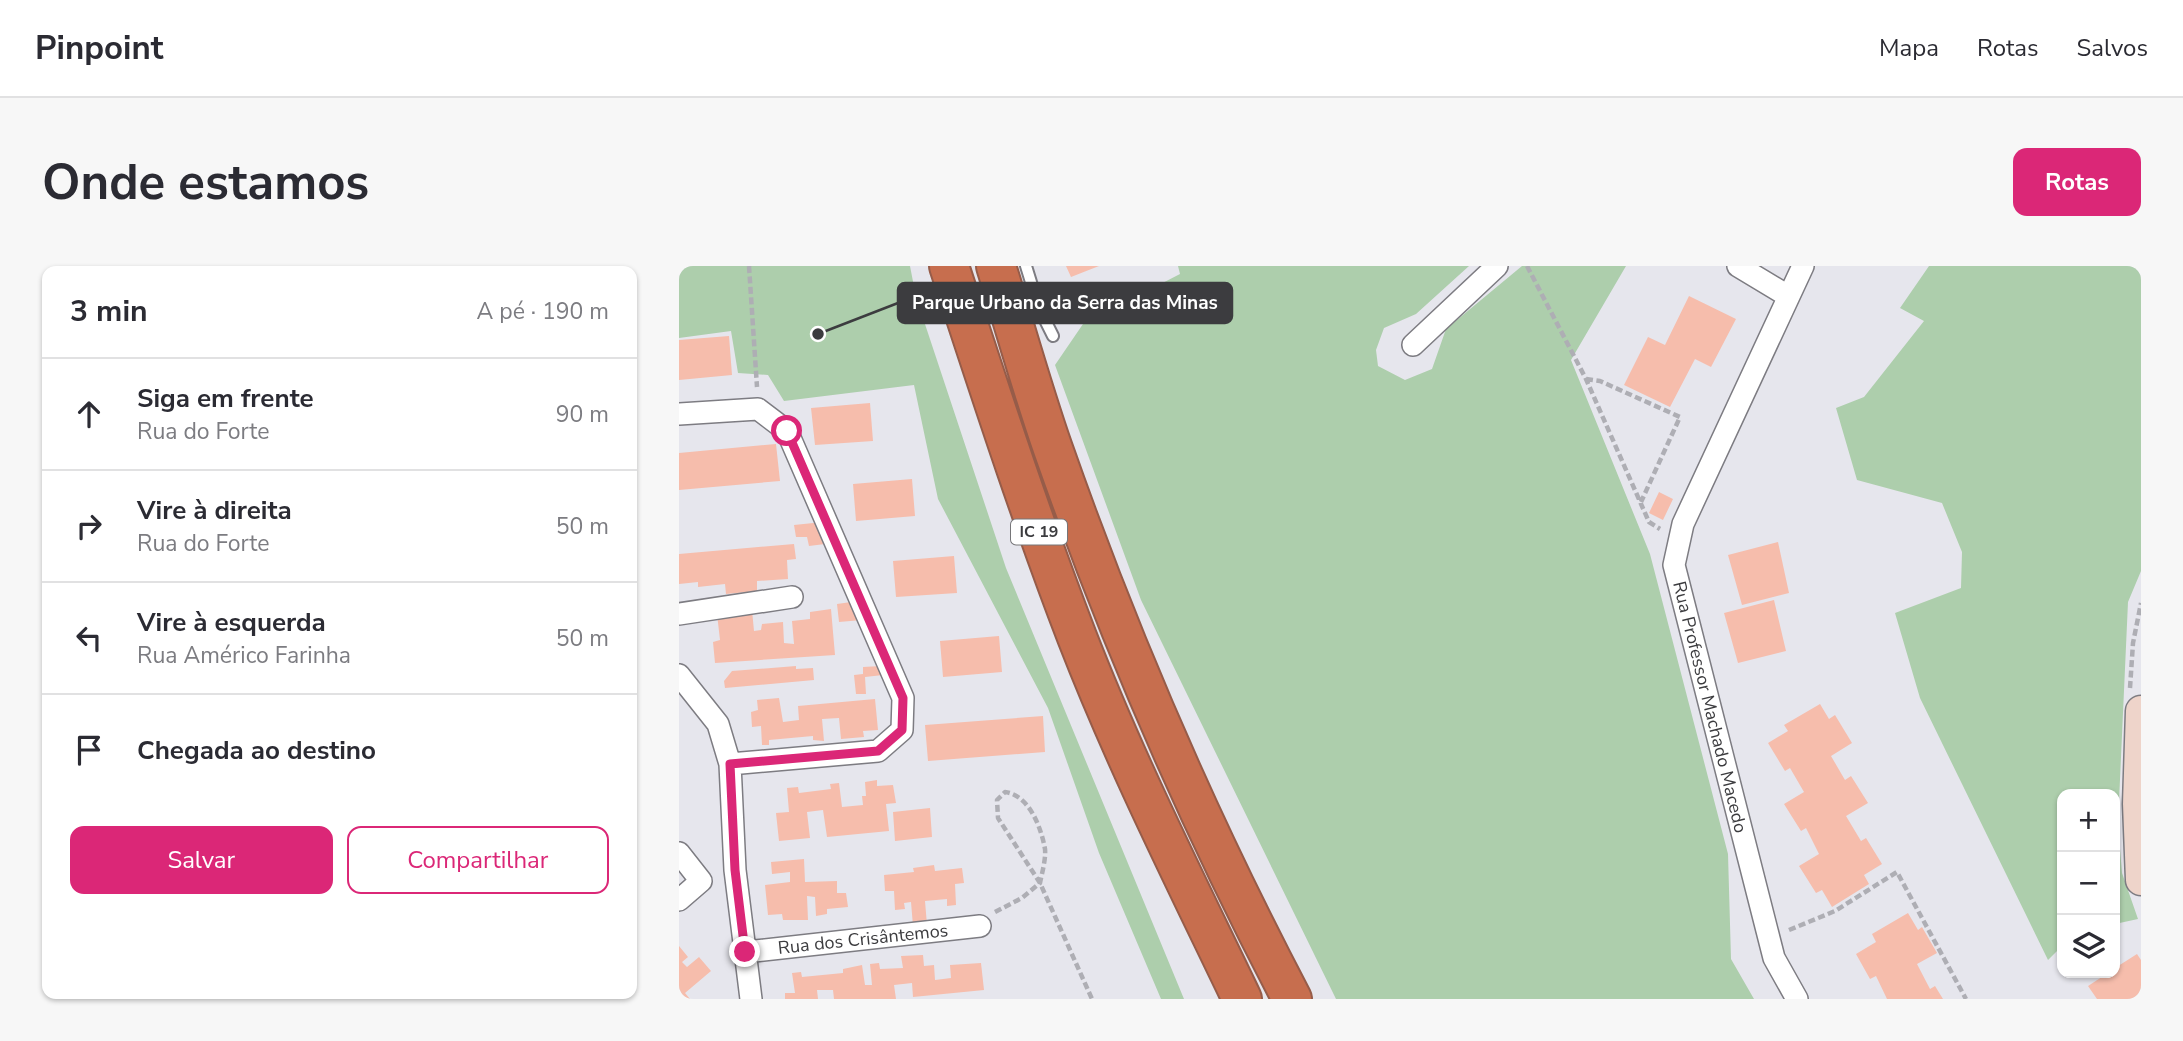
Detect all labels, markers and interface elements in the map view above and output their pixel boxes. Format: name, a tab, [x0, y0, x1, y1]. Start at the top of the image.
text: Pinpoint	[35, 26, 163, 71]
text: Mapa	[1879, 32, 1939, 64]
text: Rotas	[1977, 32, 2039, 64]
text: Salvos	[2077, 32, 2148, 64]
button: Rotas	[2013, 148, 2141, 216]
text: Onde estamos	[42, 149, 369, 216]
callout: Parque Urbano da Serra das Minas	[898, 283, 1232, 323]
text: Parque Urbano da Serra das Minas	[912, 290, 1218, 316]
text: 3 min	[70, 291, 148, 332]
text: A pé · 190 m	[477, 296, 609, 327]
text: Siga em frente	[137, 381, 314, 416]
icon: ahead	[70, 395, 108, 433]
text: 90 m	[556, 399, 609, 430]
route start	[771, 415, 802, 446]
text: Rua do Forte	[137, 416, 269, 447]
text: Vire à direita	[137, 493, 292, 528]
icon: right	[70, 507, 108, 545]
text: 50 m	[556, 511, 609, 542]
road number: IC 19	[1011, 520, 1067, 544]
text: Rua do Forte	[137, 528, 269, 559]
street label: Rua Professor Machado Macedo	[1667, 579, 1753, 835]
text: Vire à esquerda	[137, 605, 326, 640]
icon: left	[70, 619, 108, 657]
text: 50 m	[556, 623, 609, 654]
text: Rua Américo Farinha	[137, 640, 351, 671]
icon: arrive	[70, 731, 108, 769]
text: Chegada ao destino	[137, 733, 376, 768]
map controls	[2057, 789, 2120, 978]
button: +	[2057, 789, 2120, 852]
button: Salvar	[70, 826, 333, 894]
button: Compartilhar	[347, 826, 609, 894]
button: −	[2057, 852, 2120, 915]
button: layers	[2057, 915, 2120, 978]
street label: Rua dos Crisântemos	[777, 918, 949, 960]
route end	[729, 936, 760, 967]

